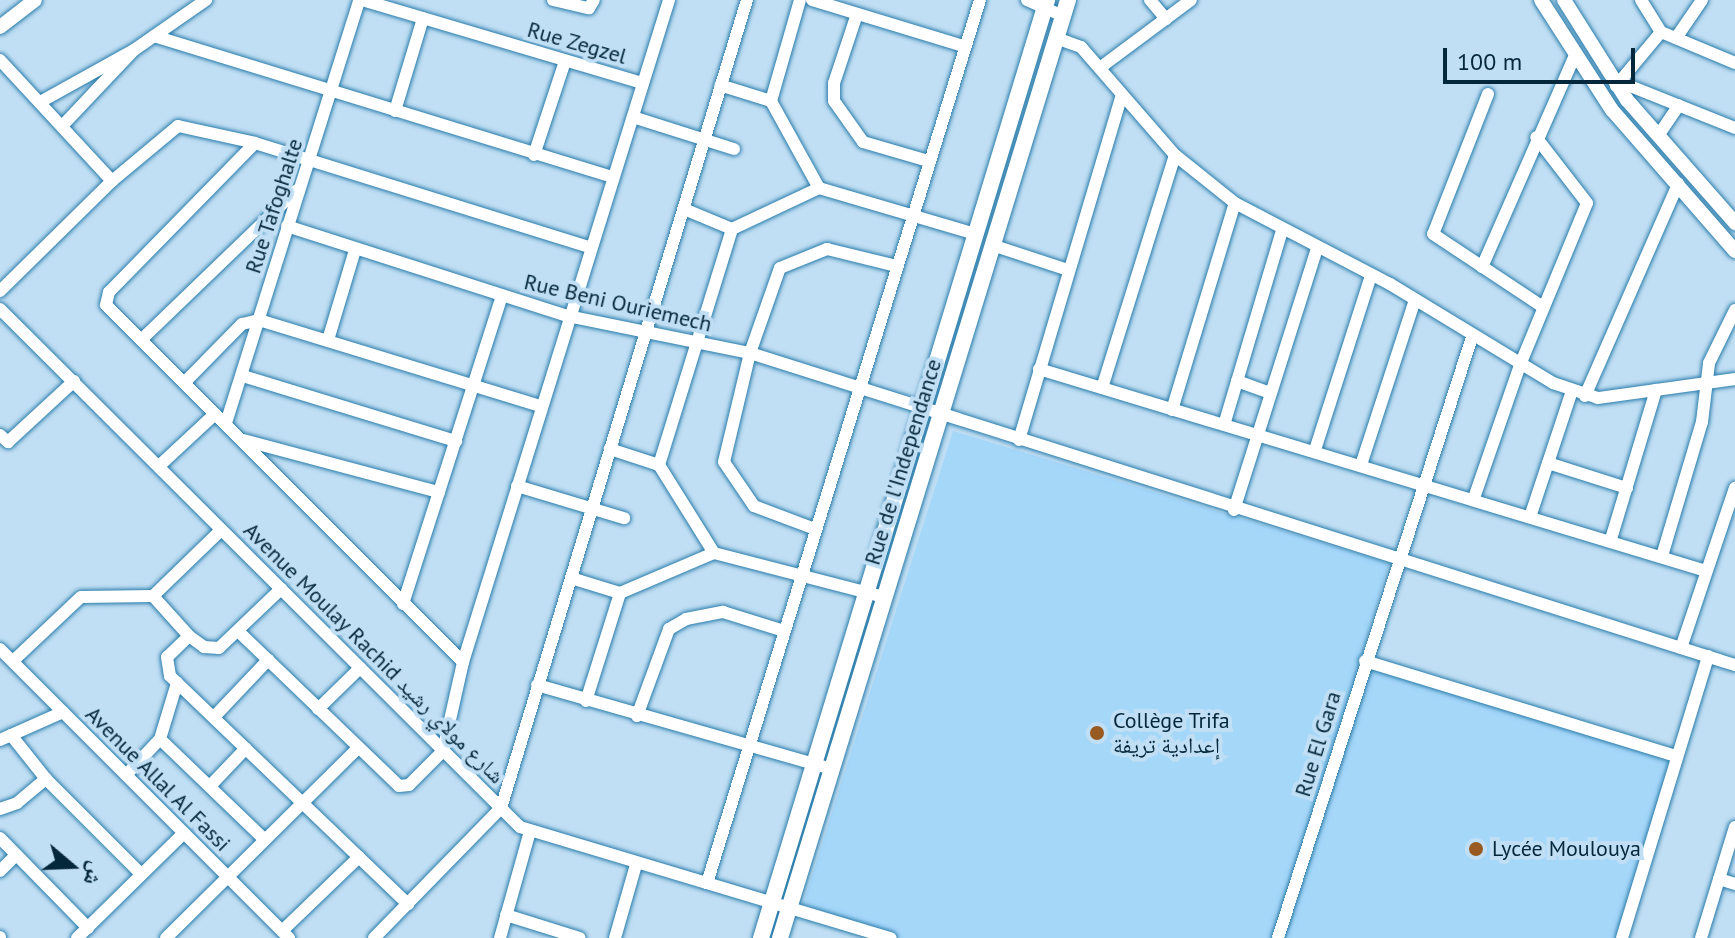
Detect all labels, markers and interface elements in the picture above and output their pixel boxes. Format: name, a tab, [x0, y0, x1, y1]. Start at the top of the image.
street label: Rue Zegzel	[524, 16, 630, 70]
scale bar	[1447, 32, 1639, 82]
text: 100 m	[1457, 46, 1522, 77]
street label: Rue Tafoghalte	[240, 135, 308, 277]
street label: Rue Beni Ouriemech	[522, 269, 714, 337]
street label: Rue de l'Independance	[859, 356, 947, 568]
street label: Avenue Moulay Rachid شارع مولاي رشيد	[238, 517, 510, 789]
street label: Rue El Gara	[1289, 688, 1347, 800]
street label: Avenue Allal Al Fassi	[80, 701, 236, 857]
place label: Collège Trifa إعدادية تريفة	[1113, 707, 1230, 758]
marker: Collège Trifa إعدادية تريفة	[1088, 724, 1106, 742]
north arrow	[32, 826, 112, 906]
place label: Lycée Moulouya	[1492, 836, 1641, 862]
marker: Lycée Moulouya	[1467, 840, 1485, 858]
text: ش	[78, 858, 112, 889]

